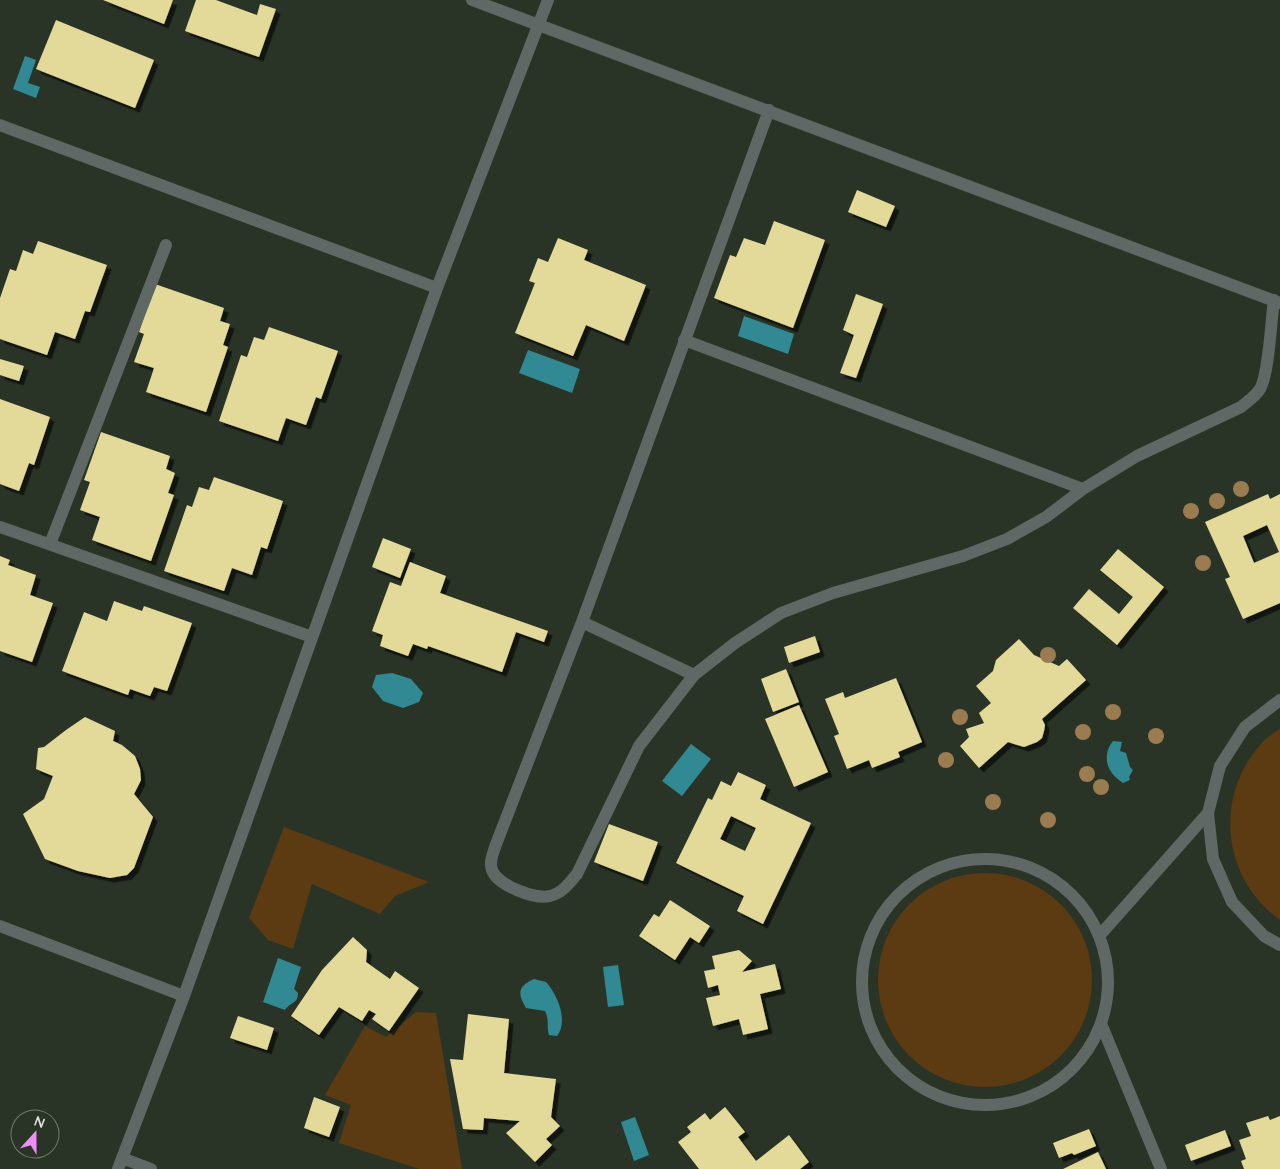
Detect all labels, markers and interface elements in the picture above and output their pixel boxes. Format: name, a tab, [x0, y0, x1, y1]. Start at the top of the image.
north arrow	[10, 1109, 60, 1159]
text: N	[32, 1112, 48, 1132]

